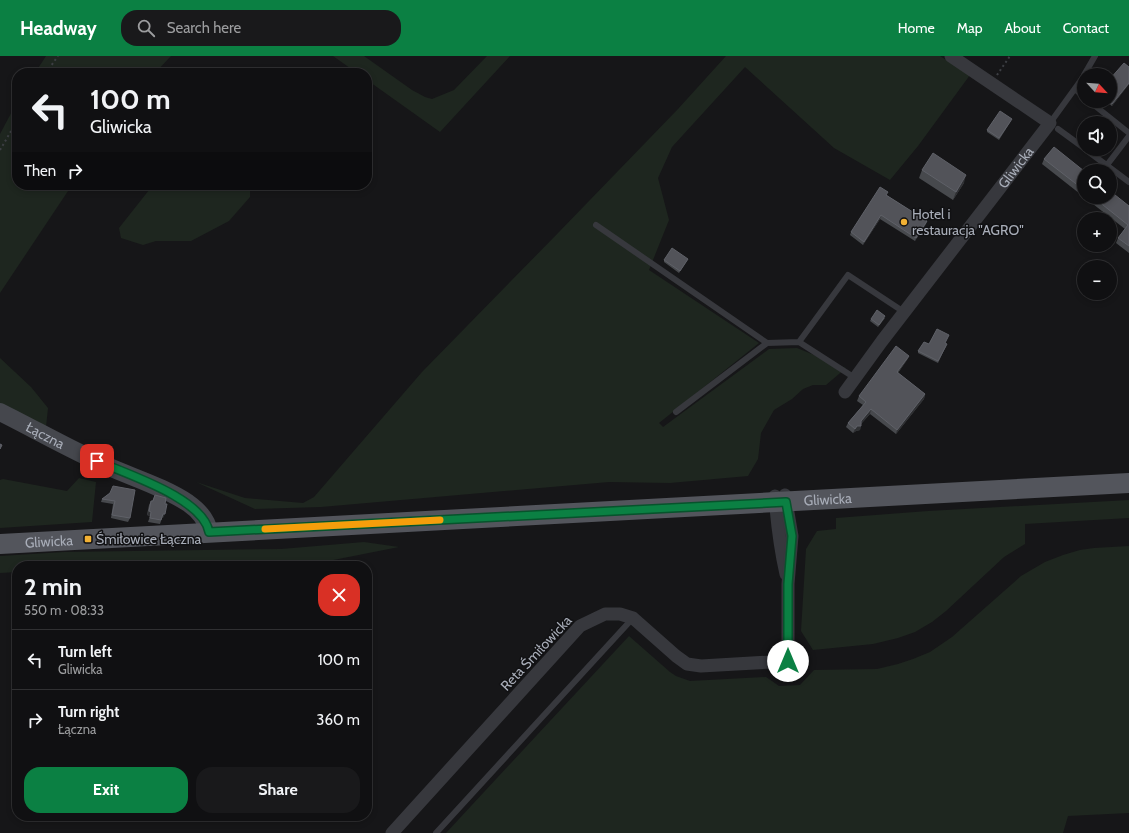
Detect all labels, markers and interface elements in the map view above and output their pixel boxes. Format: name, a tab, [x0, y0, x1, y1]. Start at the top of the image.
search box	[121, 10, 401, 46]
text: Headway	[20, 17, 97, 40]
icon: search	[135, 17, 157, 39]
text: Search here	[167, 19, 241, 37]
text: Home	[898, 19, 935, 37]
text: Map	[957, 19, 982, 37]
text: About	[1004, 19, 1041, 37]
text: Contact	[1063, 19, 1109, 37]
north arrow	[1077, 68, 1117, 108]
map controls	[1077, 68, 1117, 300]
text: 100 m	[90, 82, 171, 116]
icon: left	[24, 84, 76, 136]
text: Gliwicka	[90, 116, 152, 138]
button: sound	[1077, 116, 1117, 156]
street label: Gliwicka	[994, 143, 1038, 192]
icon: right	[64, 160, 86, 182]
text: Then	[24, 162, 56, 180]
button: search	[1077, 164, 1117, 204]
place label: Hotel i restauracja "AGRO"	[912, 205, 1024, 239]
button: +	[1077, 212, 1117, 252]
marker: Hotel i restauracja "AGRO"	[899, 217, 909, 227]
button: −	[1077, 260, 1117, 300]
street label: Łączna	[23, 418, 68, 453]
pin	[80, 444, 114, 478]
icon: arrive	[86, 450, 108, 472]
street label: Gliwicka	[803, 489, 853, 510]
place label: Śmiłowice Łączna	[96, 530, 202, 548]
street label: Gliwicka	[24, 531, 74, 552]
marker: Śmiłowice Łączna	[83, 534, 93, 544]
text: 2 min	[24, 572, 82, 601]
button: close	[318, 574, 360, 616]
text: 550 m · 08:33	[24, 602, 104, 618]
street label: Reta Śmiłowicka	[496, 611, 576, 694]
position arrow	[767, 640, 809, 682]
text: Turn left	[58, 643, 112, 661]
icon: left	[24, 649, 46, 671]
text: 100 m	[318, 651, 360, 669]
text: Gliwicka	[58, 661, 103, 677]
text: Turn right	[58, 703, 119, 721]
icon: right	[24, 709, 46, 731]
text: 360 m	[316, 711, 360, 729]
text: Łączna	[58, 721, 96, 737]
button: Exit	[24, 767, 188, 813]
button: Share	[196, 767, 360, 813]

